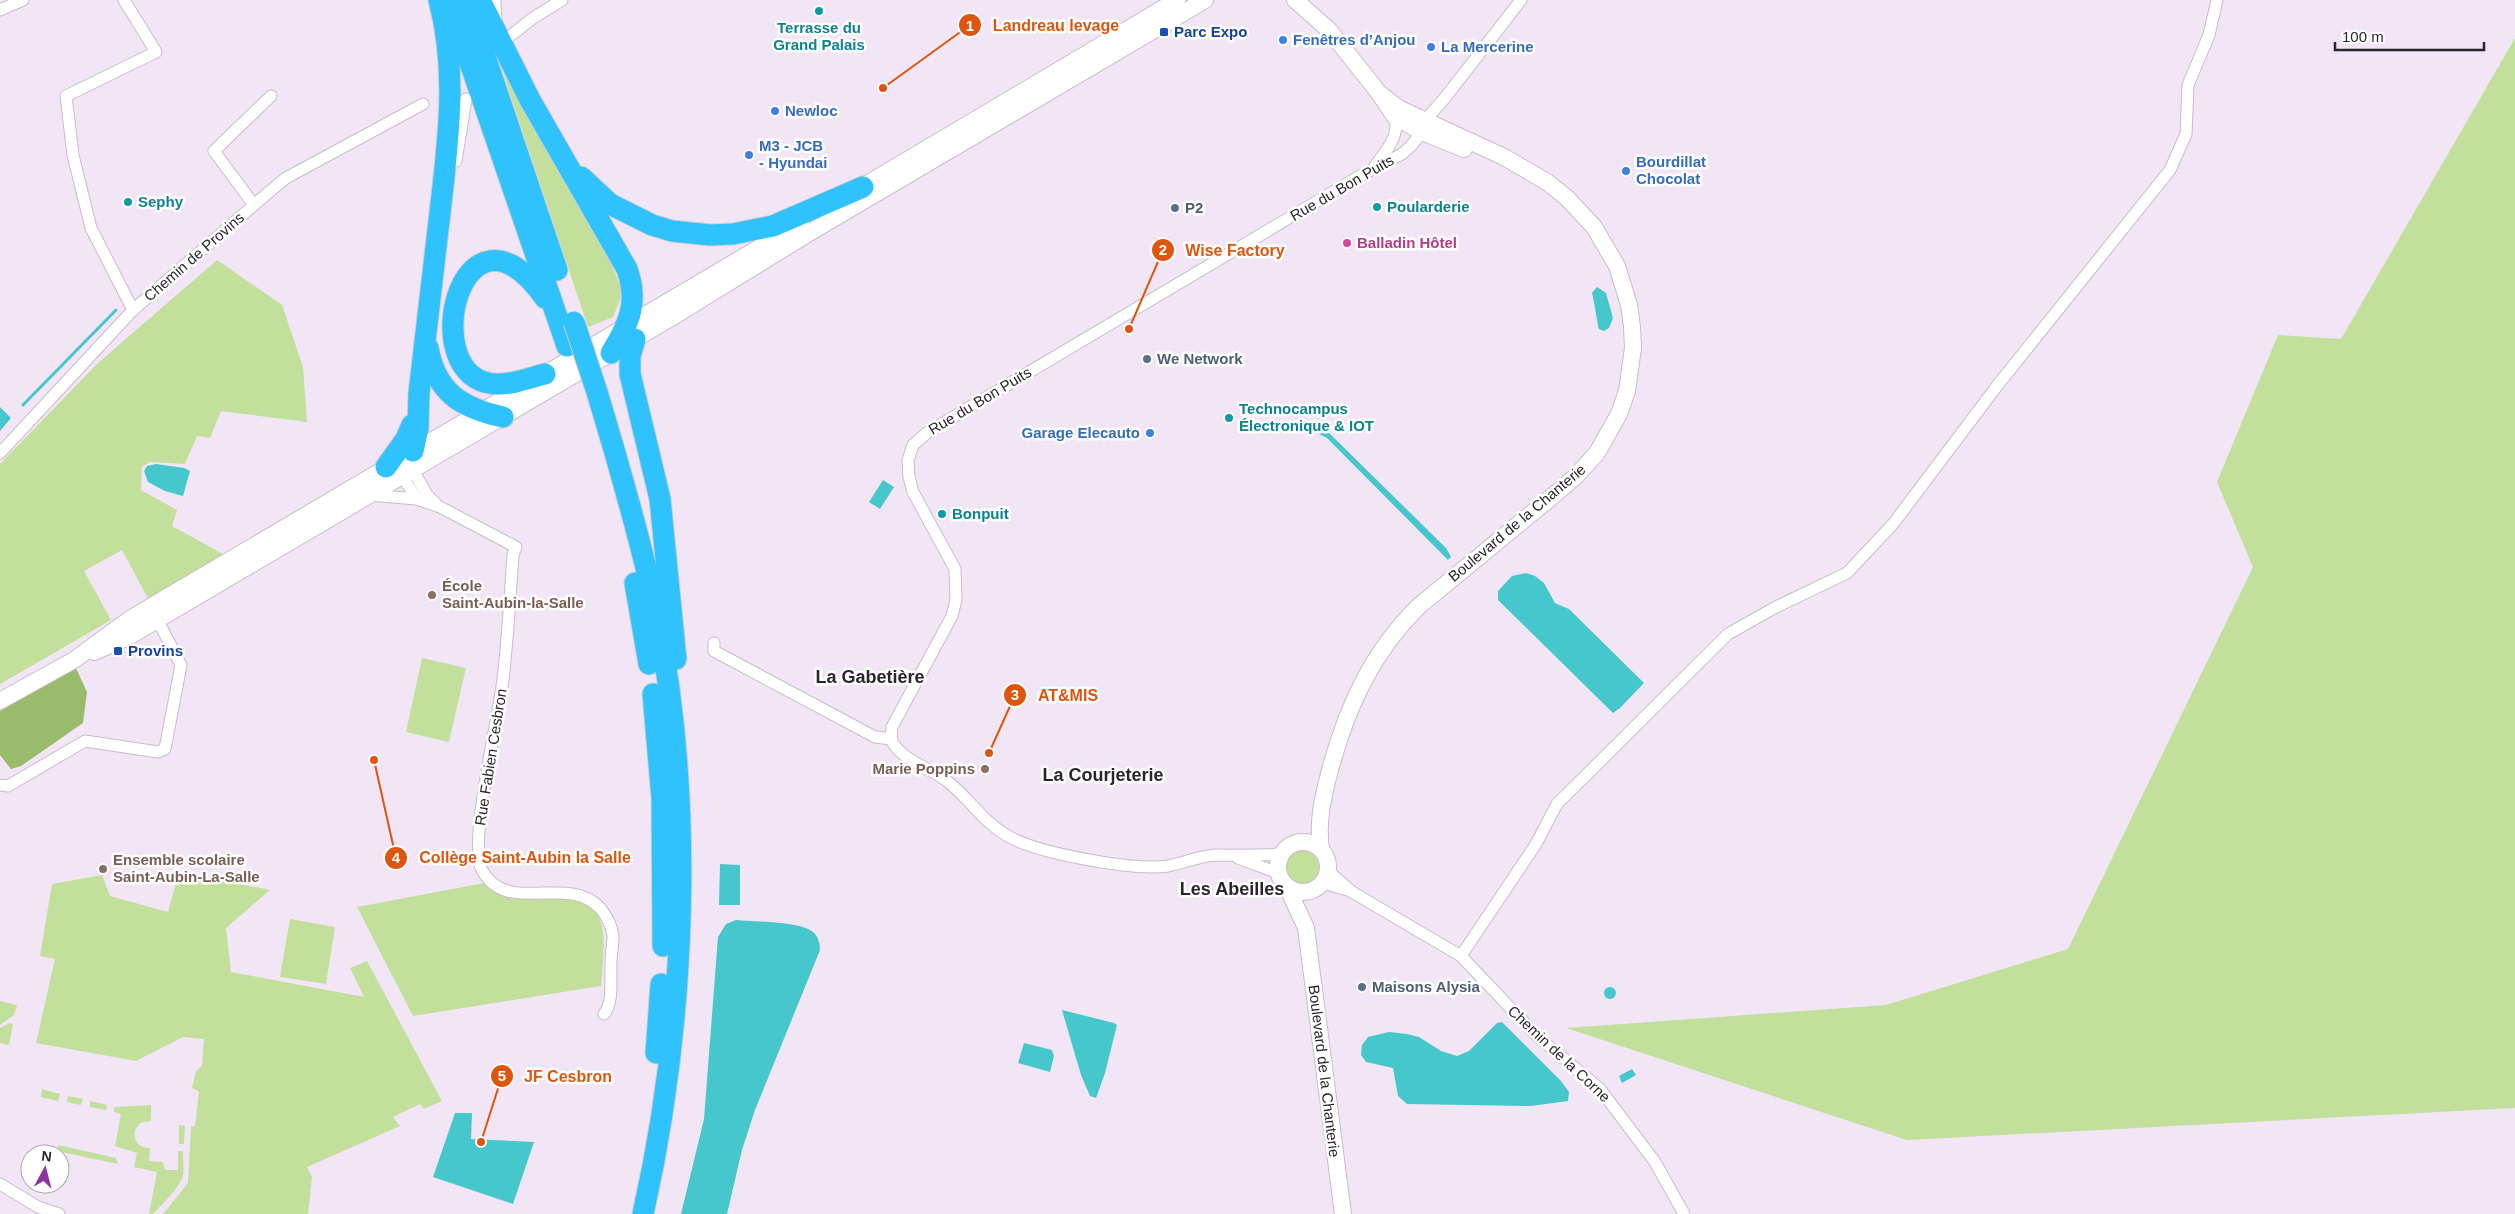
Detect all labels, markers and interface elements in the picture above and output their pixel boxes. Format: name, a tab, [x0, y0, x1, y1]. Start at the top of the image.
marker: Terrasse du Grand Palais	[813, 5, 825, 17]
callout: Landreau levage	[958, 10, 1129, 41]
text: 1	[966, 17, 974, 34]
text: Landreau levage	[993, 17, 1119, 34]
place label: Terrasse du Grand Palais	[773, 19, 865, 53]
scale bar	[2335, 20, 2484, 52]
place label: Parc Expo	[1174, 23, 1247, 40]
marker: Parc Expo	[1158, 26, 1170, 38]
text: 100 m	[2342, 28, 2384, 45]
place label: Fenêtres d’Anjou	[1293, 31, 1416, 48]
marker: Fenêtres d’Anjou	[1277, 34, 1289, 46]
place label: La Mercerine	[1441, 38, 1534, 55]
marker: La Mercerine	[1425, 41, 1437, 53]
place label: Newloc	[785, 102, 838, 119]
marker: Newloc	[769, 105, 781, 117]
place label: M3 - JCB - Hyundai	[759, 137, 827, 171]
marker: M3 - JCB - Hyundai	[743, 149, 755, 161]
street label: Rue du Bon Puits	[1287, 151, 1397, 224]
place label: Bourdillat Chocolat	[1636, 153, 1706, 187]
marker: Bourdillat Chocolat	[1620, 165, 1632, 177]
place label: Sephy	[138, 193, 184, 210]
marker: Sephy	[122, 196, 134, 208]
place label: Poularderie	[1387, 198, 1470, 215]
place label: P2	[1185, 199, 1203, 216]
marker: Poularderie	[1371, 201, 1383, 213]
marker: P2	[1169, 202, 1181, 214]
street label: Chemin de Provins	[140, 209, 247, 305]
place label: Balladin Hôtel	[1357, 234, 1457, 251]
callout: Wise Factory	[1150, 235, 1295, 266]
marker: Balladin Hôtel	[1341, 237, 1353, 249]
text: 2	[1159, 241, 1167, 258]
text: Wise Factory	[1185, 242, 1285, 259]
place label: We Network	[1157, 350, 1243, 367]
marker: We Network	[1141, 353, 1153, 365]
street label: Rue du Bon Puits	[925, 363, 1034, 438]
place label: Technocampus Électronique & IOT	[1239, 400, 1374, 434]
marker: Technocampus Électronique & IOT	[1223, 412, 1235, 424]
place label: Garage Elecauto	[1022, 424, 1140, 441]
marker: Garage Elecauto	[1144, 427, 1156, 439]
street label: Boulevard de la Chanterie	[1445, 460, 1589, 585]
place label: Bonpuit	[952, 505, 1009, 522]
marker: Bonpuit	[936, 508, 948, 520]
place label: École Saint-Aubin-la-Salle	[442, 577, 584, 611]
marker: École Saint-Aubin-la-Salle	[426, 589, 438, 601]
place label: Provins	[128, 642, 183, 659]
marker: Provins	[112, 645, 124, 657]
district label: La Gabetière	[815, 667, 925, 687]
callout: AT&MIS	[1003, 679, 1108, 710]
text: 3	[1011, 686, 1019, 703]
street label: Rue Fabien Cesbron	[471, 687, 510, 827]
text: AT&MIS	[1038, 687, 1098, 704]
place label: Marie Poppins	[872, 760, 975, 777]
marker: Marie Poppins	[979, 763, 991, 775]
district label: La Courjeterie	[1042, 765, 1164, 785]
callout: Collège Saint-Aubin la Salle	[384, 842, 640, 873]
text: 4	[392, 849, 401, 866]
text: Collège Saint-Aubin la Salle	[419, 849, 631, 866]
place label: Ensemble scolaire Saint-Aubin-La-Salle	[113, 851, 260, 885]
marker: Ensemble scolaire Saint-Aubin-La-Salle	[97, 863, 109, 875]
district label: Les Abeilles	[1180, 879, 1284, 899]
place label: Maisons Alysia	[1372, 978, 1480, 995]
marker: Maisons Alysia	[1356, 981, 1368, 993]
street label: Boulevard de la Chanterie	[1305, 984, 1344, 1158]
street label: Chemin de la Corne	[1505, 1002, 1614, 1105]
callout: JF Cesbron	[489, 1060, 622, 1091]
text: 5	[498, 1067, 506, 1084]
text: JF Cesbron	[524, 1068, 612, 1085]
north arrow	[20, 1144, 70, 1194]
text: N	[41, 1148, 53, 1165]

